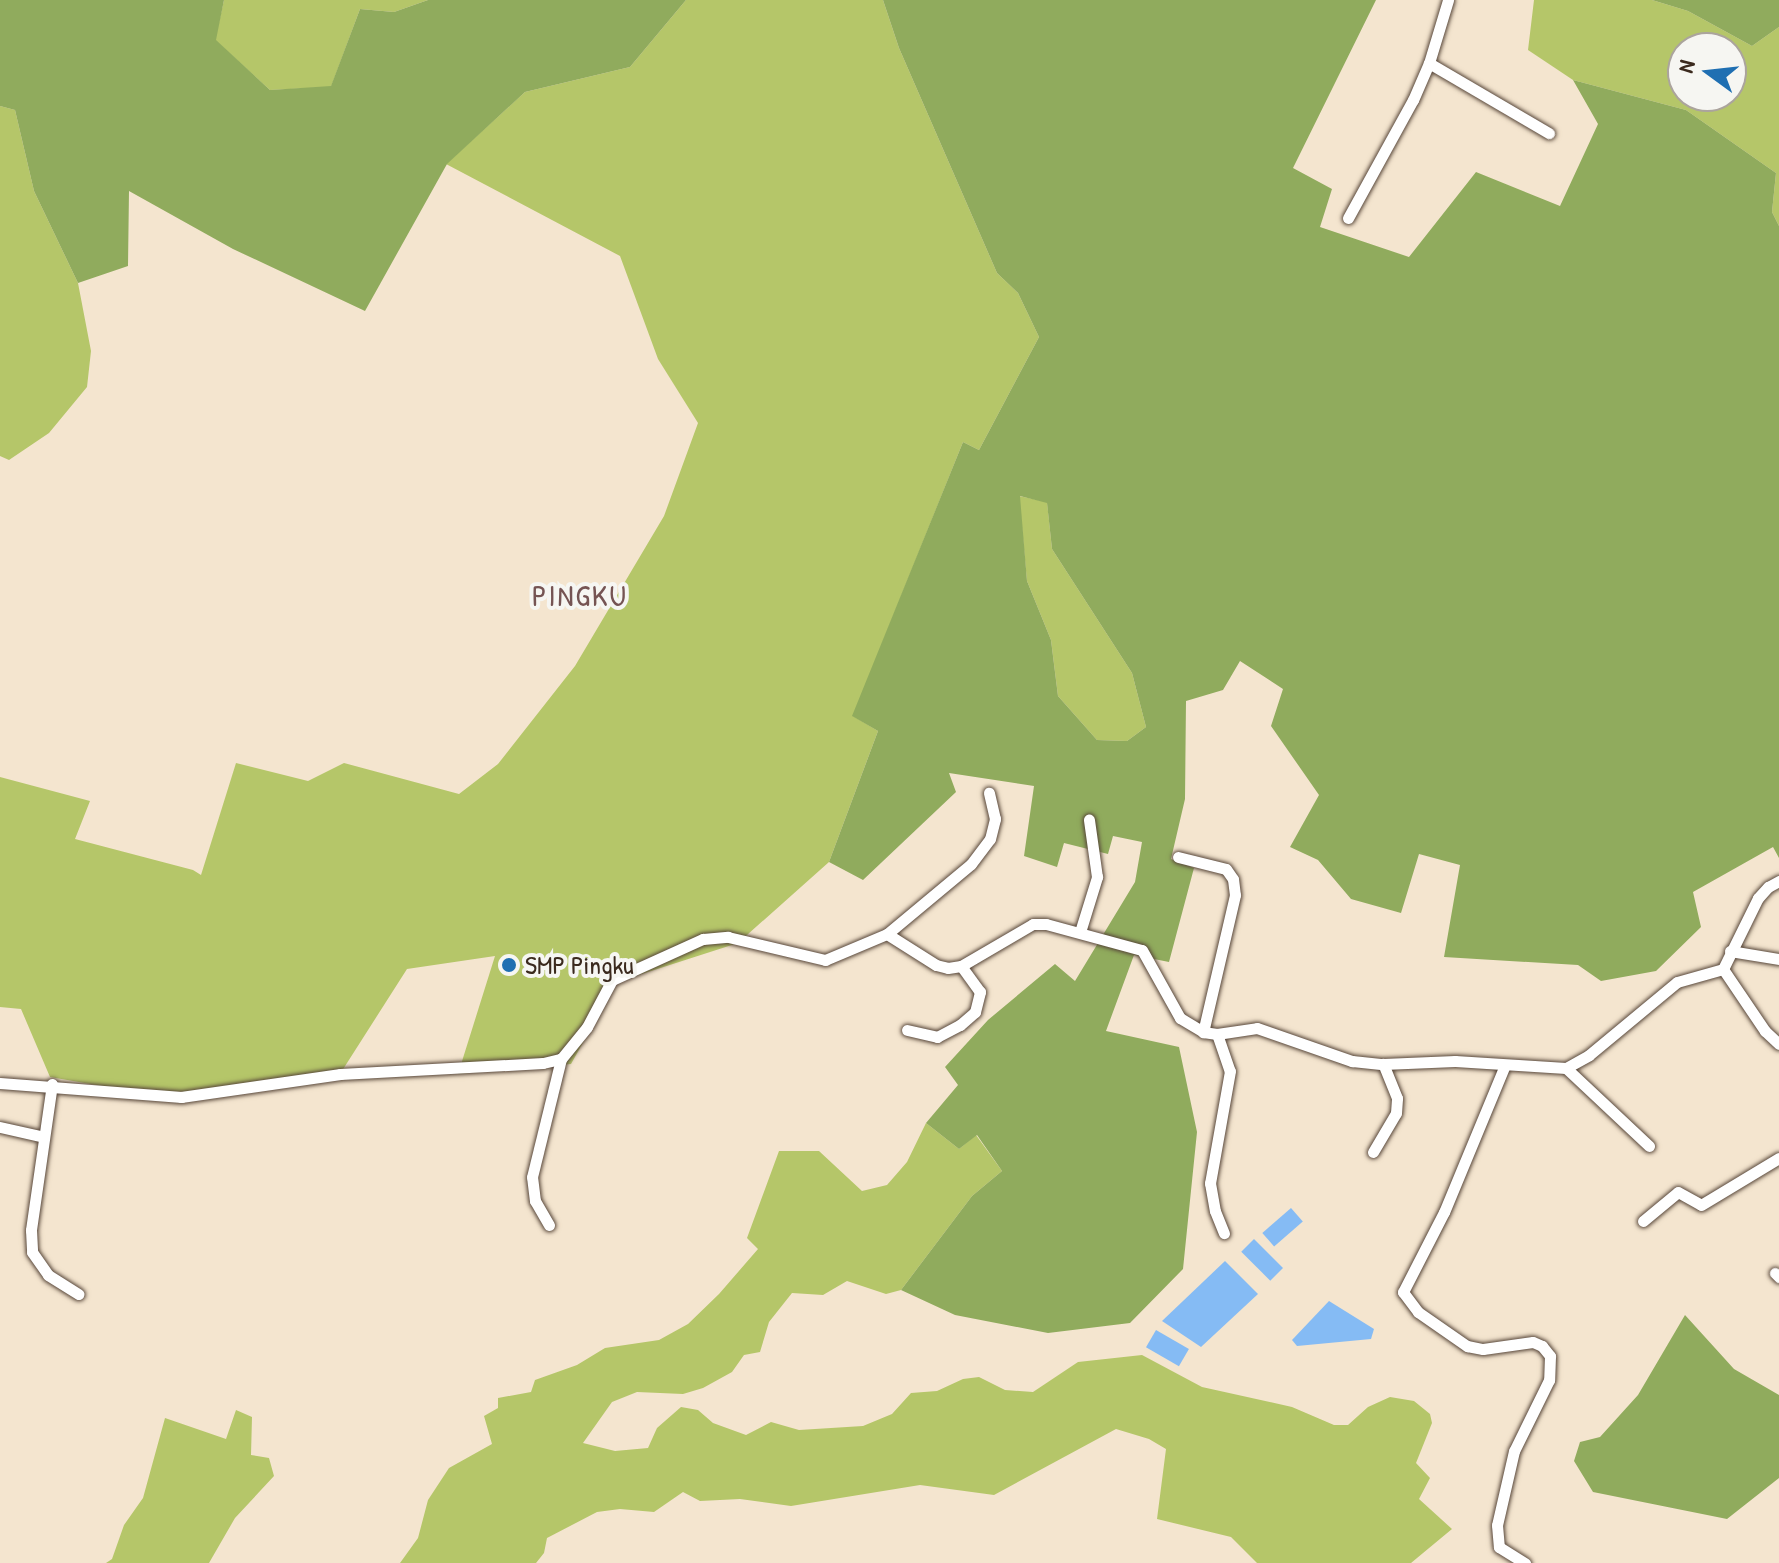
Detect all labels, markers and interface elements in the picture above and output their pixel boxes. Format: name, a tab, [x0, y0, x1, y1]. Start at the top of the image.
north arrow	[1667, 32, 1747, 112]
text: N	[1670, 57, 1702, 76]
district label: PINGKU	[532, 577, 628, 613]
place label: SMP Pingku	[525, 949, 634, 981]
marker: SMP Pingku	[500, 956, 518, 974]

